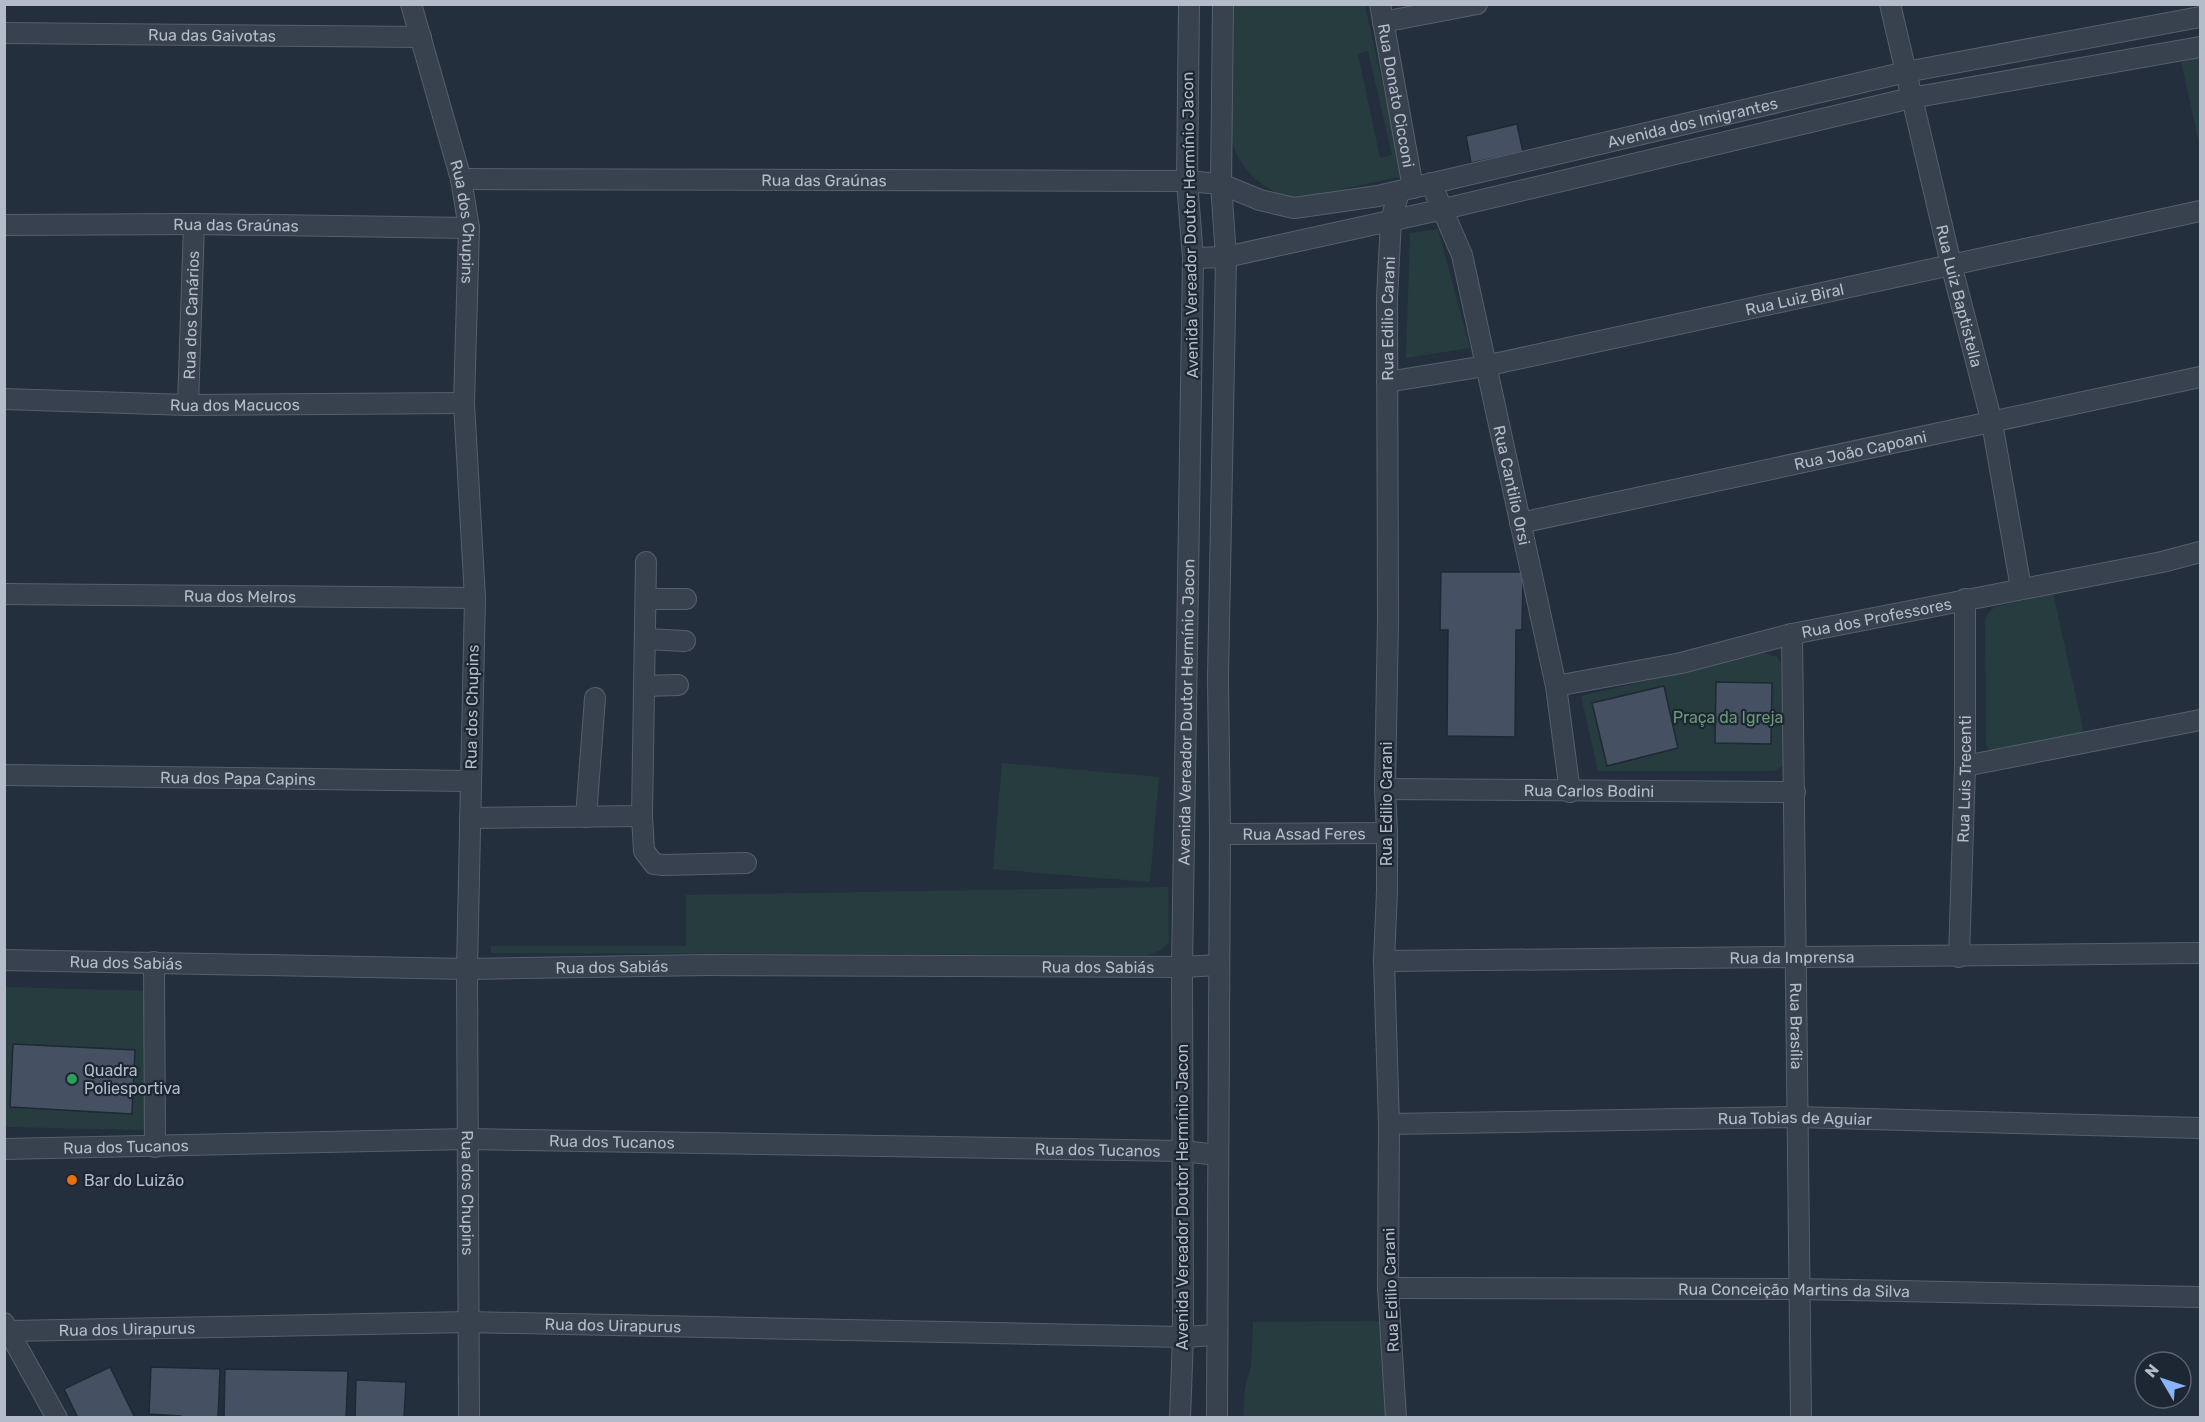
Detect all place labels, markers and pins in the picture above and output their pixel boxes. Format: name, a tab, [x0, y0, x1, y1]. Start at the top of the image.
place label: Quadra Poliesportiva	[84, 1061, 181, 1098]
marker: Quadra Poliesportiva	[65, 1072, 79, 1086]
place label: Bar do Luizão	[84, 1171, 184, 1190]
marker: Bar do Luizão	[65, 1173, 79, 1187]

